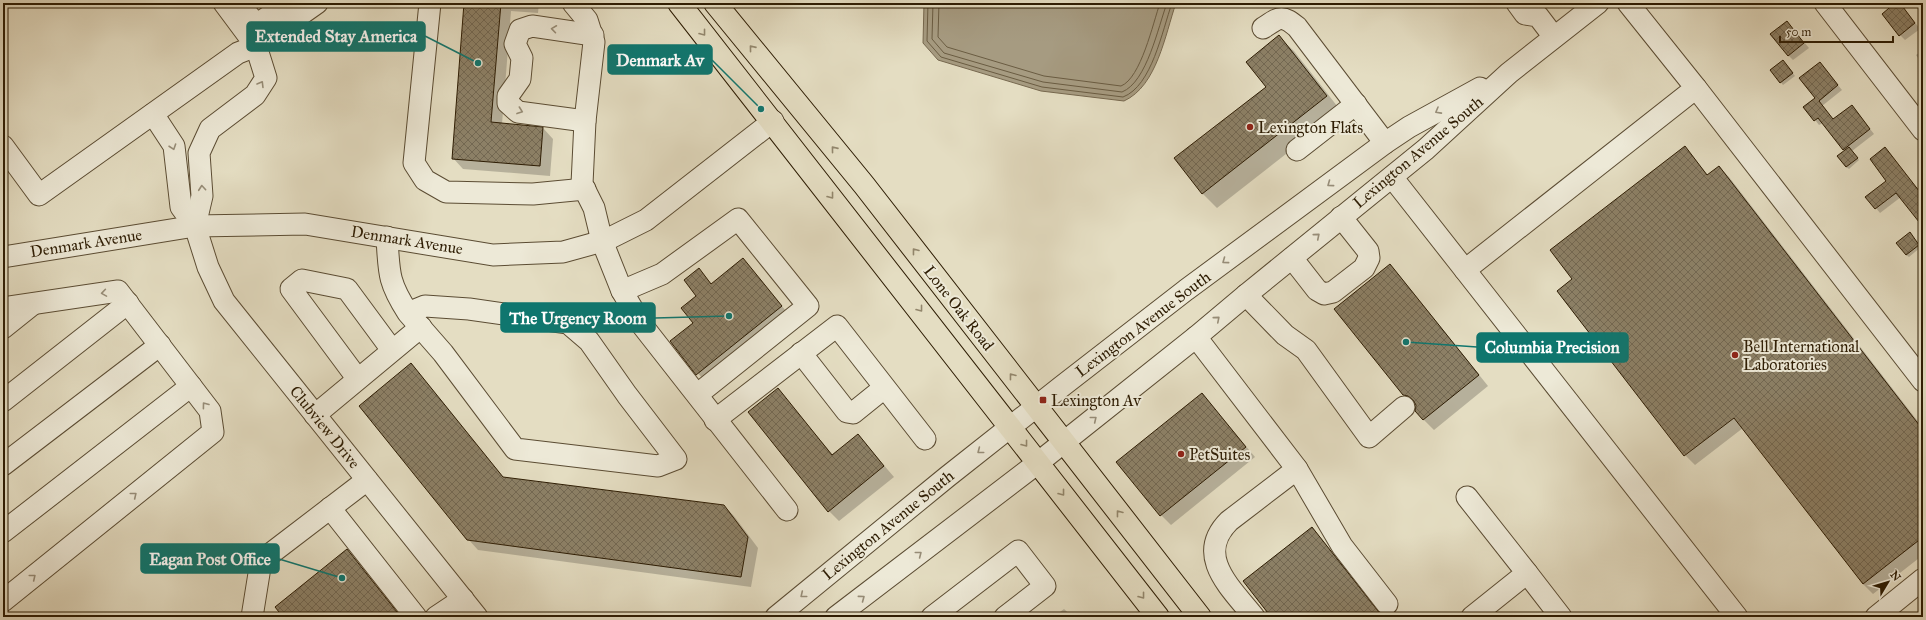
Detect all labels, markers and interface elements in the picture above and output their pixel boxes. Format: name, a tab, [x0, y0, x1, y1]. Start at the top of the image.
scale bar	[1780, 18, 1893, 44]
callout: Extended Stay America	[247, 22, 425, 51]
one-way arrow	[551, 25, 557, 34]
text: 50 m	[1786, 25, 1811, 39]
text: Extended Stay America	[255, 26, 418, 47]
one-way arrow	[699, 29, 706, 36]
callout: Denmark Av	[608, 45, 712, 74]
one-way arrow	[750, 46, 757, 53]
text: Denmark Av	[616, 50, 705, 71]
one-way arrow	[257, 82, 264, 89]
street label: Lexington Avenue South	[1349, 92, 1488, 213]
one-way arrow	[516, 107, 523, 115]
one-way arrow	[1435, 107, 1442, 114]
place label: Lexington Flats	[1258, 118, 1363, 138]
marker: Lexington Flats	[1245, 122, 1255, 132]
one-way arrow	[168, 144, 176, 151]
one-way arrow	[832, 146, 839, 154]
one-way arrow	[1327, 179, 1334, 187]
one-way arrow	[197, 185, 206, 191]
one-way arrow	[827, 192, 834, 199]
street label: Denmark Avenue	[350, 222, 465, 258]
street label: Denmark Avenue	[29, 225, 144, 261]
one-way arrow	[1313, 234, 1320, 241]
one-way arrow	[913, 249, 920, 256]
one-way arrow	[1223, 256, 1230, 263]
street label: Lone Oak Road	[920, 262, 998, 354]
street label: Lexington Avenue South	[1072, 267, 1215, 382]
one-way arrow	[101, 288, 107, 297]
callout: The Urgency Room	[501, 303, 655, 332]
one-way arrow	[915, 305, 922, 312]
text: The Urgency Room	[508, 308, 648, 329]
one-way arrow	[1212, 317, 1220, 324]
callout: Columbia Precision	[1477, 333, 1628, 362]
text: Columbia Precision	[1484, 337, 1620, 358]
place label: Bell International Laboratories	[1743, 337, 1860, 374]
marker: Bell International Laboratories	[1730, 350, 1740, 360]
one-way arrow	[1009, 373, 1016, 380]
street label: Clubview Drive	[286, 382, 364, 472]
place label: Lexington Av	[1051, 391, 1142, 411]
marker: Lexington Av	[1038, 395, 1048, 405]
one-way arrow	[203, 402, 210, 409]
one-way arrow	[1090, 416, 1097, 423]
one-way arrow	[1020, 440, 1027, 447]
place label: PetSuites	[1189, 445, 1250, 464]
one-way arrow	[977, 446, 984, 453]
marker: PetSuites	[1176, 449, 1186, 459]
street label: Lexington Avenue South	[818, 466, 958, 585]
one-way arrow	[1058, 489, 1065, 496]
one-way arrow	[130, 493, 137, 500]
one-way arrow	[1116, 510, 1123, 517]
callout: Eagan Post Office	[141, 544, 279, 573]
text: Eagan Post Office	[149, 549, 271, 570]
one-way arrow	[914, 552, 921, 559]
north arrow	[1868, 562, 1908, 602]
text: N	[1887, 568, 1904, 584]
one-way arrow	[29, 574, 36, 581]
one-way arrow	[801, 590, 808, 597]
one-way arrow	[1137, 592, 1144, 599]
one-way arrow	[858, 595, 865, 602]

